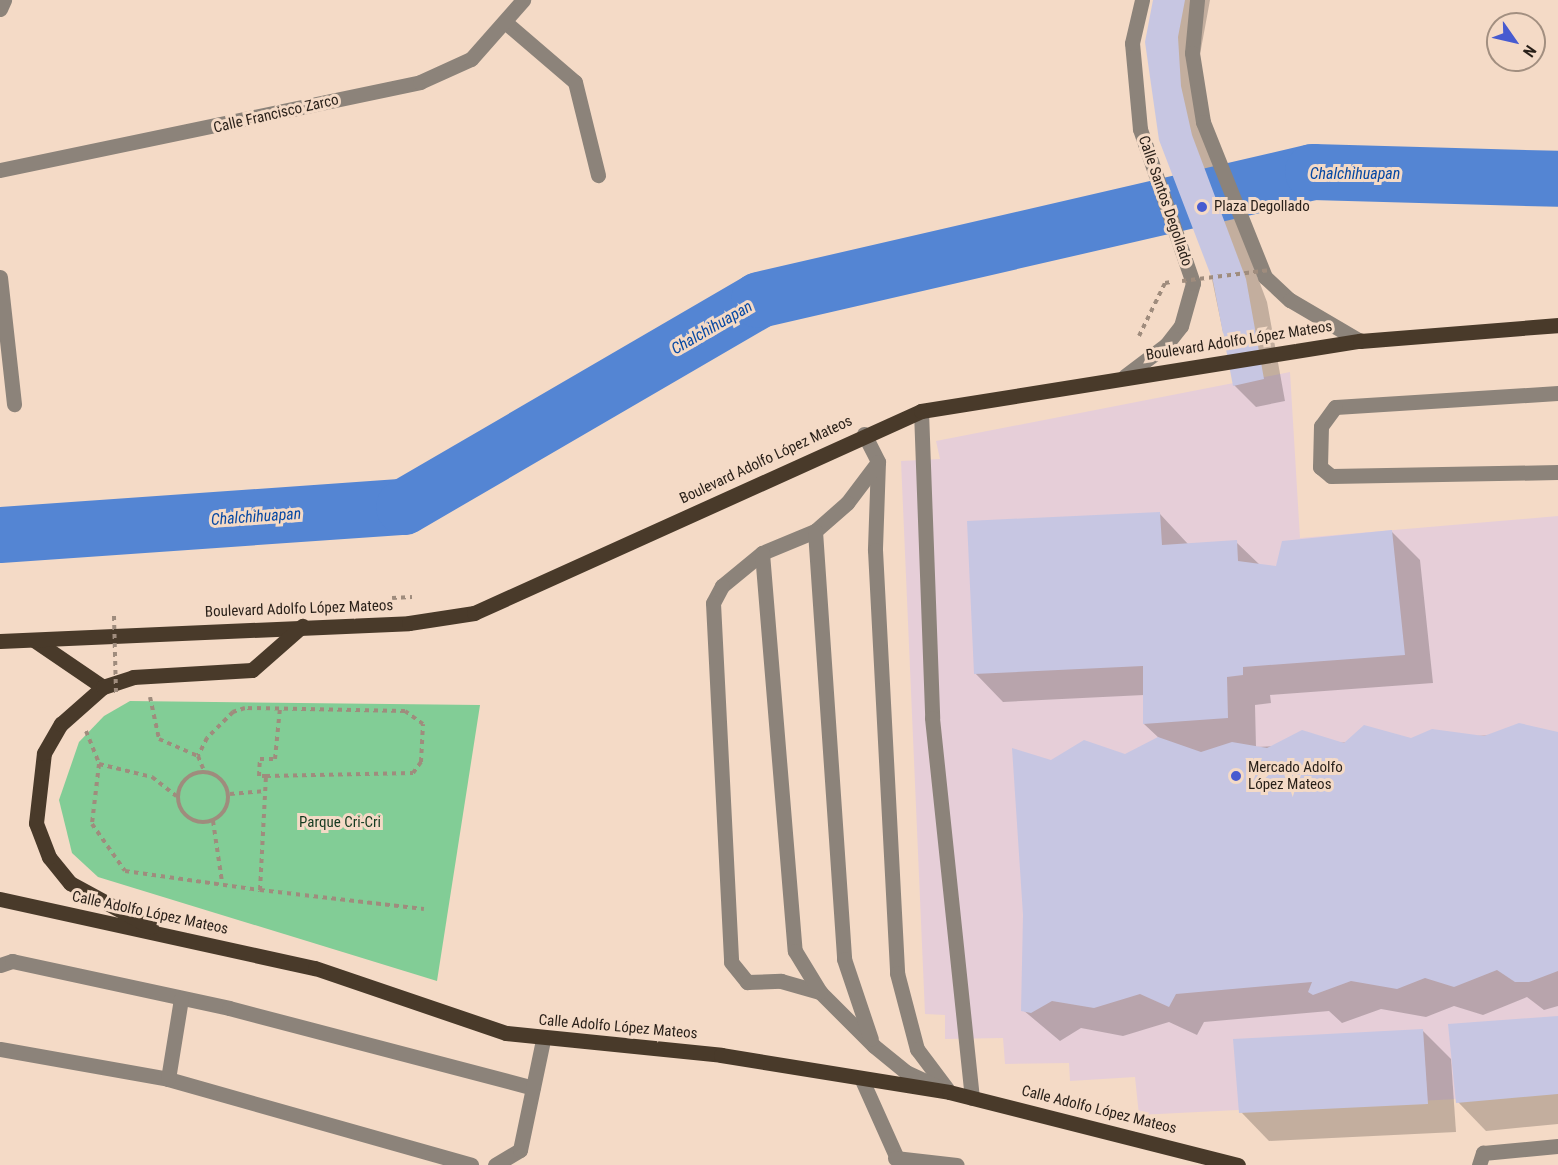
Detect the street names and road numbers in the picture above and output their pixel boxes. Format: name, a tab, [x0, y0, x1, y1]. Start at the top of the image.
street label: Calle Francisco Zarco	[212, 91, 340, 137]
street label: Calle Santos Degollado	[1134, 133, 1196, 269]
street label: Boulevard Adolfo López Mateos	[1145, 317, 1333, 365]
street label: Boulevard Adolfo López Mateos	[677, 412, 855, 508]
street label: Boulevard Adolfo López Mateos	[205, 597, 393, 621]
street label: Calle Adolfo López Mateos	[70, 888, 230, 938]
street label: Calle Adolfo López Mateos	[538, 1011, 698, 1043]
street label: Calle Adolfo López Mateos	[1020, 1082, 1178, 1138]

